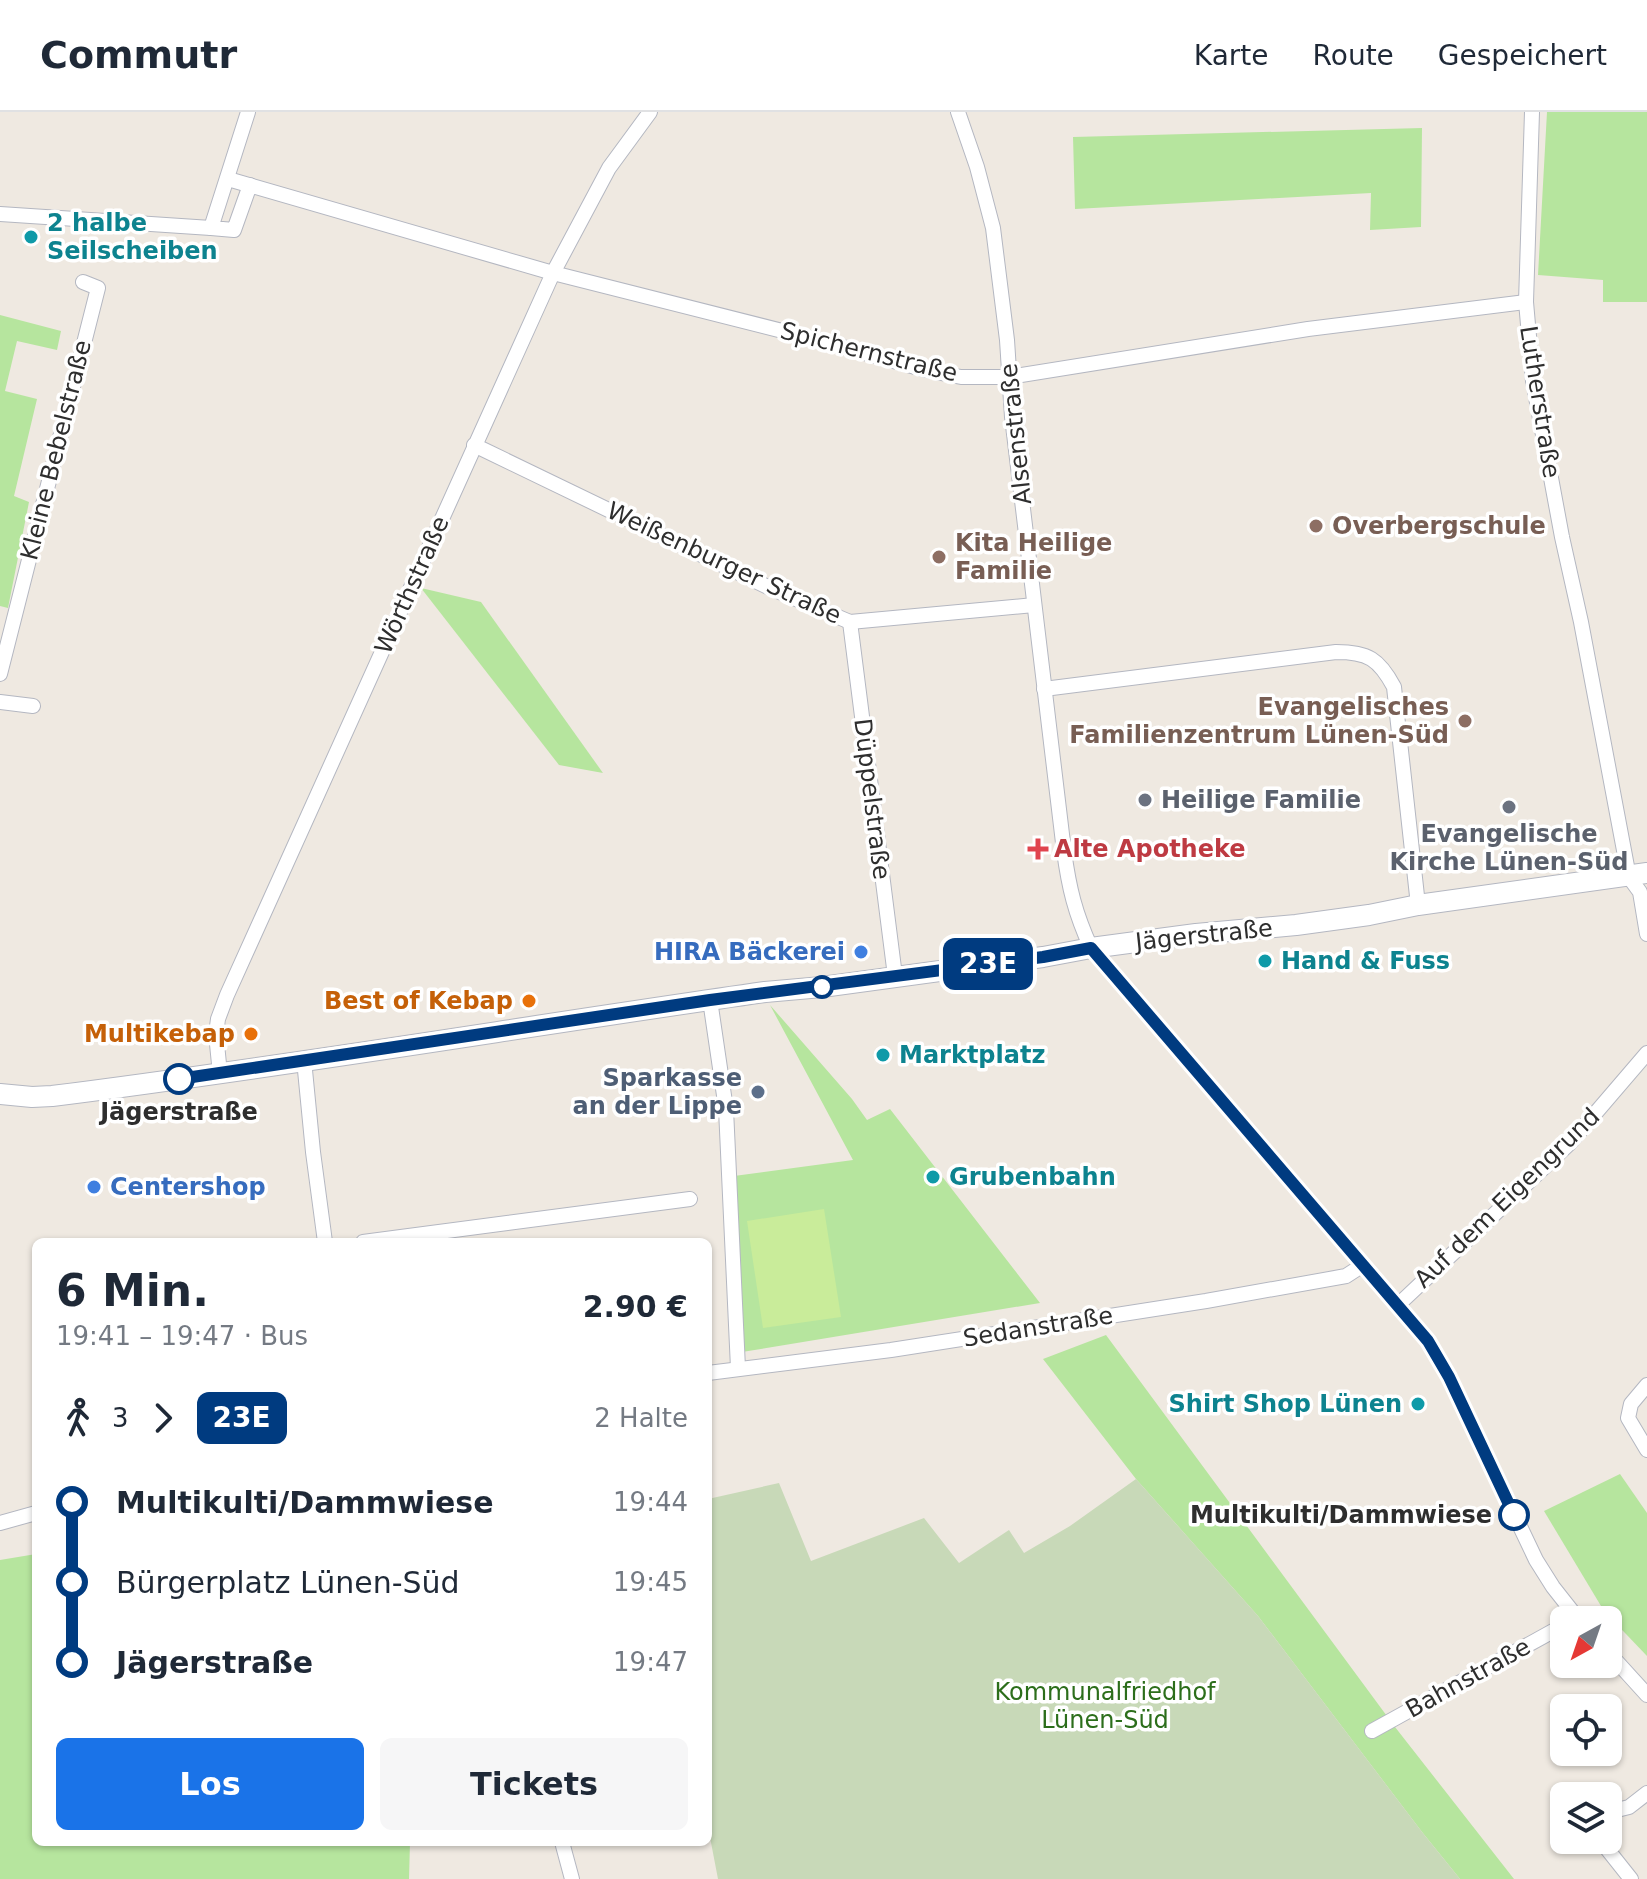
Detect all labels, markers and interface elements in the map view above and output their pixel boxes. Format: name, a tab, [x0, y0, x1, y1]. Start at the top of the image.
text: Commutr	[40, 33, 237, 77]
text: Karte	[1194, 39, 1269, 72]
text: Route	[1313, 39, 1394, 72]
text: Gespeichert	[1438, 39, 1607, 72]
place label: 2 halbe Seilscheiben	[47, 209, 218, 265]
marker: 2 halbe Seilscheiben	[22, 228, 40, 246]
street label: Spichernstraße	[778, 316, 960, 388]
street label: Lutherstraße	[1514, 324, 1566, 480]
street label: Kleine Bebelstraße	[15, 337, 97, 563]
street label: Alsenstraße	[995, 362, 1037, 506]
street label: Weißenburger Straße	[602, 496, 846, 630]
street label: Wörthstraße	[369, 512, 455, 658]
place label: Overbergschule	[1332, 512, 1546, 540]
marker: Overbergschule	[1307, 517, 1325, 535]
place label: Kita Heilige Familie	[955, 529, 1112, 585]
marker: Kita Heilige Familie	[930, 548, 948, 566]
place label: Evangelisches Familienzentrum Lünen-Süd	[1069, 693, 1449, 749]
marker: Evangelisches Familienzentrum Lünen-Süd	[1456, 712, 1474, 730]
street label: Düppelstraße	[848, 717, 896, 881]
place label: Heilige Familie	[1161, 786, 1361, 814]
marker: Heilige Familie	[1136, 791, 1154, 809]
marker: Evangelische Kirche Lünen-Süd	[1500, 798, 1518, 816]
place label: Evangelische Kirche Lünen-Süd	[1390, 820, 1628, 876]
place label: Alte Apotheke	[1054, 835, 1246, 863]
marker: Alte Apotheke	[1029, 840, 1047, 858]
street label: Jägerstraße	[1132, 914, 1274, 956]
place label: HIRA Bäckerei	[654, 938, 845, 966]
line badge: 23E	[942, 938, 1034, 990]
marker: HIRA Bäckerei	[852, 943, 870, 961]
text: 23E	[959, 947, 1017, 980]
place label: Hand & Fuss	[1281, 947, 1450, 975]
marker: Hand & Fuss	[1256, 952, 1274, 970]
unlabelled marker	[811, 976, 833, 998]
place label: Best of Kebap	[324, 987, 513, 1015]
marker: Best of Kebap	[520, 992, 538, 1010]
place label: Multikebap	[84, 1020, 235, 1048]
marker: Multikebap	[242, 1025, 260, 1043]
place label: Marktplatz	[899, 1041, 1045, 1069]
marker: Marktplatz	[874, 1046, 892, 1064]
marker: Jägerstraße	[164, 1064, 194, 1094]
place label: Sparkasse an der Lippe	[573, 1064, 742, 1120]
marker: Sparkasse an der Lippe	[749, 1083, 767, 1101]
place label: Jägerstraße	[98, 1098, 258, 1126]
street label: Auf dem Eigengrund	[1409, 1102, 1605, 1294]
place label: Grubenbahn	[949, 1163, 1116, 1191]
marker: Grubenbahn	[924, 1168, 942, 1186]
place label: Centershop	[110, 1173, 266, 1201]
marker: Centershop	[85, 1178, 103, 1196]
text: 6 Min.	[56, 1265, 209, 1316]
text: 2.90 €	[583, 1289, 688, 1324]
street label: Sedanstraße	[961, 1301, 1115, 1353]
text: 19:41 – 19:47 · Bus	[56, 1321, 308, 1351]
place label: Shirt Shop Lünen	[1169, 1390, 1402, 1418]
marker: Shirt Shop Lünen	[1409, 1395, 1427, 1413]
icon: walk	[56, 1396, 100, 1440]
icon: forward	[141, 1396, 185, 1440]
text: 23E	[213, 1401, 271, 1434]
text: 3	[112, 1403, 129, 1433]
text: 2 Halte	[594, 1403, 688, 1433]
text: Multikulti/Dammwiese	[116, 1485, 494, 1520]
text: 19:44	[613, 1487, 688, 1517]
marker: Multikulti/Dammwiese	[1499, 1500, 1529, 1530]
place label: Multikulti/Dammwiese	[1190, 1501, 1492, 1529]
text: Bürgerplatz Lünen-Süd	[116, 1565, 460, 1600]
text: 19:45	[613, 1567, 688, 1597]
north arrow	[1550, 1606, 1622, 1678]
map controls	[1550, 1606, 1622, 1854]
street label: Bahnstraße	[1401, 1632, 1535, 1724]
text: Jägerstraße	[116, 1645, 313, 1680]
text: 19:47	[613, 1647, 688, 1677]
park label: Kommunalfriedhof Lünen-Süd	[994, 1678, 1216, 1734]
button: locate	[1550, 1694, 1622, 1766]
button: Los	[56, 1738, 364, 1830]
button: Tickets	[380, 1738, 688, 1830]
button: layers	[1550, 1782, 1622, 1854]

